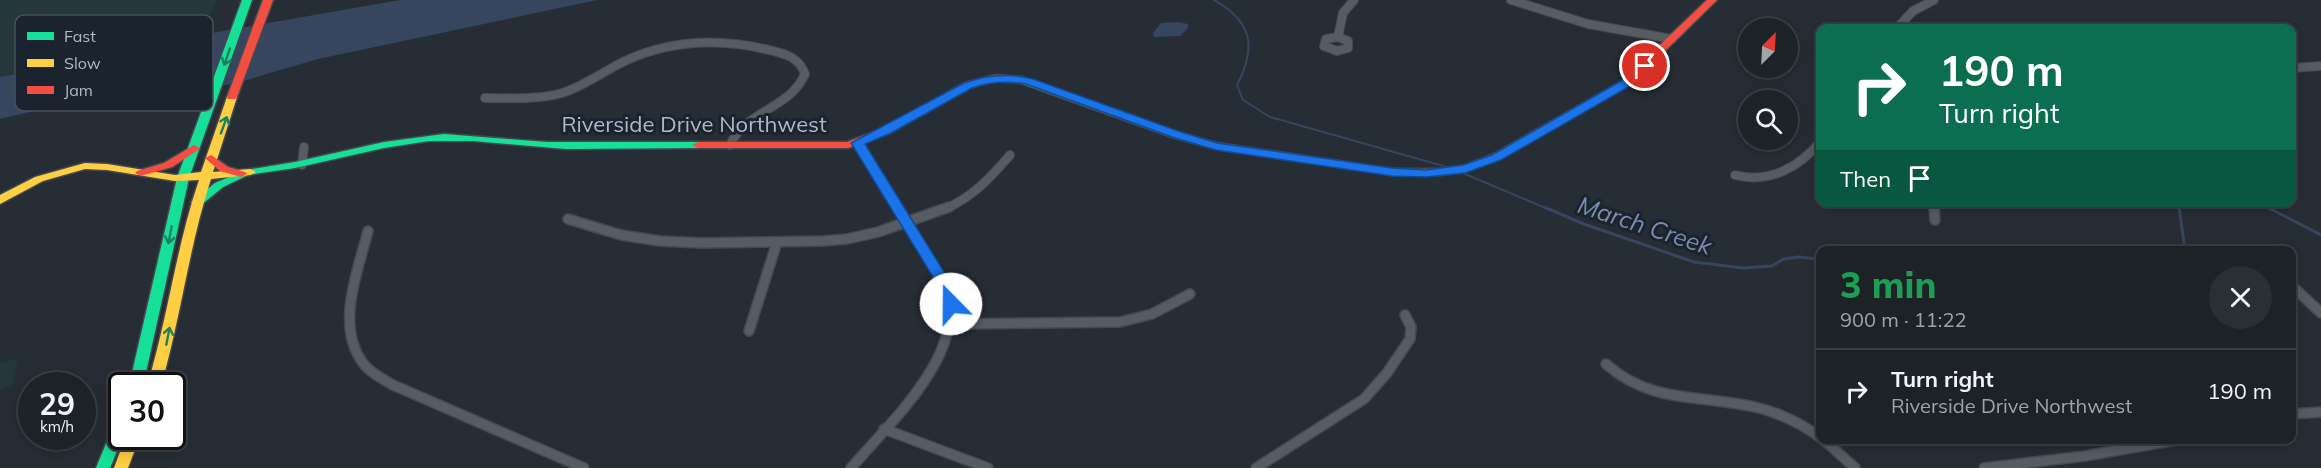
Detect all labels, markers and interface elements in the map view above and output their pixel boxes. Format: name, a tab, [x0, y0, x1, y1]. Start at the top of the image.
legend	[15, 15, 213, 111]
north arrow	[1738, 18, 1798, 78]
map controls	[1738, 18, 1798, 150]
text: Fast	[64, 26, 96, 46]
pin	[1619, 40, 1670, 91]
text: 190 m	[1939, 44, 2064, 97]
one-way arrow	[220, 47, 231, 66]
icon: right	[1840, 48, 1918, 126]
icon: arrive	[1628, 49, 1661, 82]
text: Slow	[64, 53, 101, 73]
text: Jam	[64, 80, 93, 100]
button: search	[1738, 90, 1798, 150]
text: Turn right	[1939, 96, 2059, 130]
street label: Riverside Drive Northwest	[561, 110, 827, 138]
one-way arrow	[219, 116, 230, 134]
icon: arrive	[1903, 162, 1936, 195]
text: Then	[1840, 165, 1891, 193]
water label: March Creek	[1574, 189, 1716, 261]
one-way arrow	[164, 225, 175, 245]
text: 3 min	[1840, 262, 1936, 307]
button: close	[2209, 266, 2272, 329]
position arrow	[919, 272, 983, 336]
text: 900 m · 11:22	[1840, 307, 1966, 332]
one-way arrow	[163, 327, 174, 347]
text: Turn right	[1891, 365, 1994, 393]
speed limit sign: 30	[108, 372, 186, 450]
icon: right	[1840, 375, 1873, 408]
text: 190 m	[2207, 377, 2272, 405]
text: 29	[39, 385, 75, 423]
text: Riverside Drive Northwest	[1891, 393, 2132, 418]
text: km/h	[40, 417, 74, 436]

